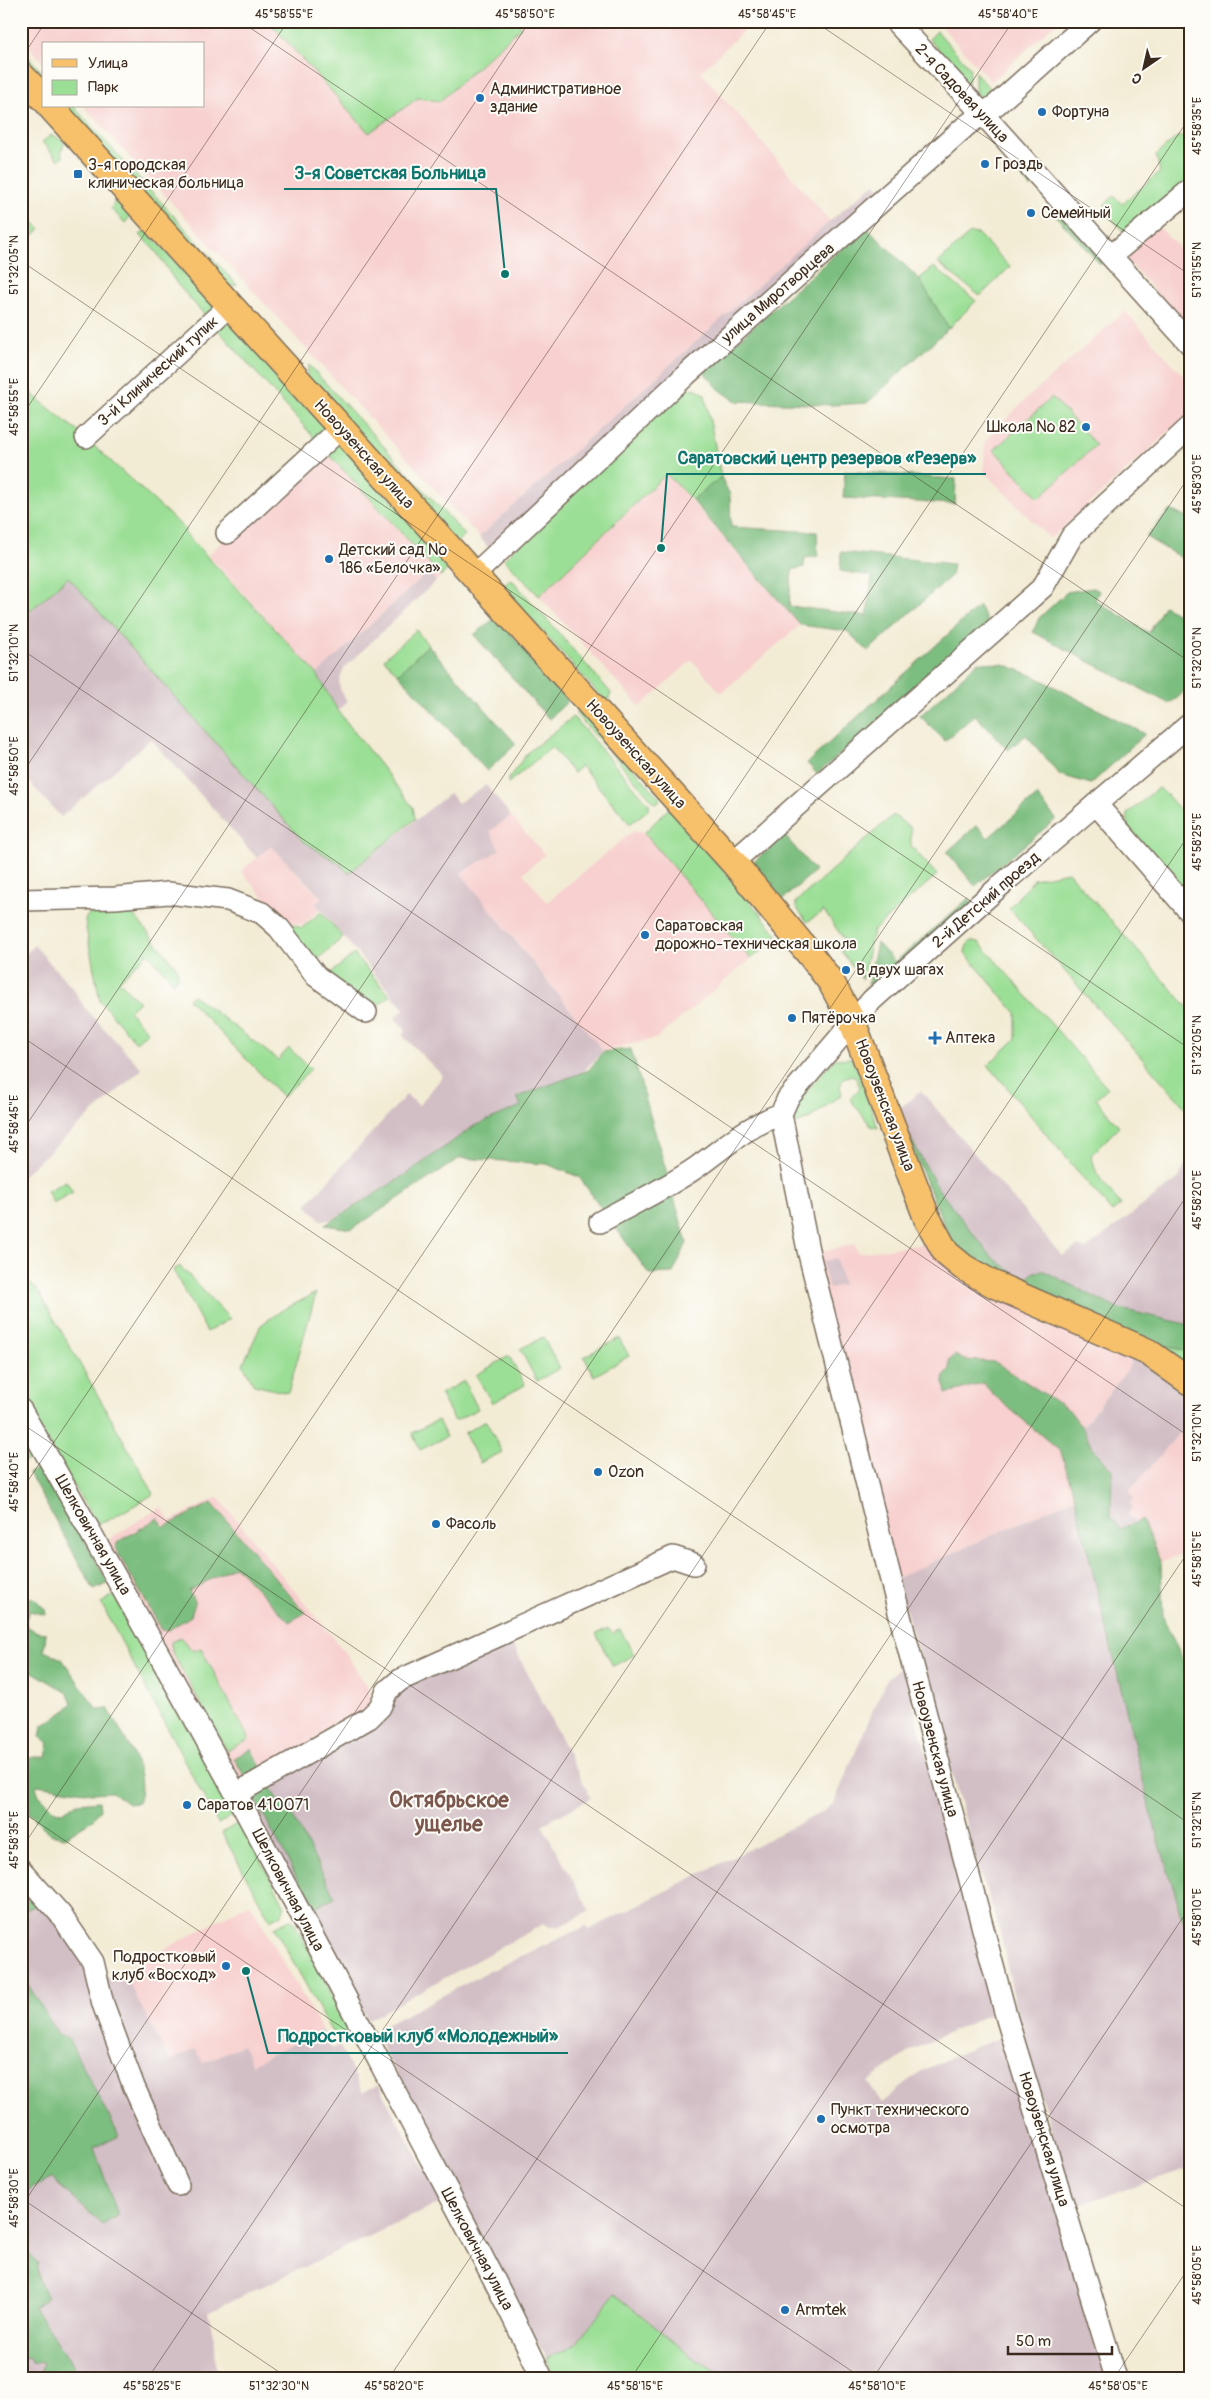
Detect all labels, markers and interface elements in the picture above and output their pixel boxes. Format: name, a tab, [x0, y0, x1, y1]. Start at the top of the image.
text: 45°58'55"E	[255, 7, 313, 22]
text: 45°58'50"E	[495, 7, 555, 22]
text: 45°58'45"E	[738, 7, 796, 22]
text: 45°58'40"E	[978, 7, 1038, 22]
street label: 2-я Садовая улица	[911, 39, 1013, 147]
legend	[42, 42, 205, 108]
north arrow	[1118, 42, 1168, 92]
text: Улица	[88, 54, 128, 73]
text: С	[1128, 69, 1145, 88]
text: Парк	[88, 78, 119, 97]
place label: Административное здание	[490, 79, 621, 117]
marker: Административное здание	[474, 92, 486, 104]
text: 45°58'35"E	[1190, 97, 1205, 155]
place label: Фортуна	[1052, 102, 1109, 122]
marker: Фортуна	[1036, 106, 1048, 118]
place label: Гроздь	[995, 154, 1043, 174]
place label: 3-я городская клиническая больница	[88, 155, 244, 193]
callout: 3-я Советская Больница	[284, 156, 496, 189]
marker: Гроздь	[979, 158, 991, 170]
text: 3-я Советская Больница	[294, 162, 486, 185]
marker: 3-я городская клиническая больница	[72, 168, 84, 180]
place label: Семейный	[1041, 203, 1111, 223]
marker: Семейный	[1025, 207, 1037, 219]
text: 51°32'05"N	[7, 235, 22, 295]
street label: улица Миротворцева	[717, 238, 839, 348]
text: 51°31'55"N	[1190, 242, 1205, 298]
street label: 3-й Клинический тупик	[93, 311, 223, 431]
text: 45°58'55"E	[7, 378, 22, 436]
street label: Новоузенская улица	[310, 395, 418, 513]
place label: Школа № 82	[987, 417, 1076, 437]
marker: Школа № 82	[1080, 421, 1092, 433]
callout: Саратовский центр резервов «Резерв»	[667, 441, 986, 474]
text: Саратовский центр резервов «Резерв»	[678, 447, 977, 470]
text: 45°58'30"E	[1190, 454, 1205, 514]
place label: Детский сад № 186 «Белочка»	[338, 540, 447, 578]
marker: Детский сад № 186 «Белочка»	[323, 553, 335, 565]
text: 51°32'10"N	[7, 624, 22, 682]
text: 51°32'00"N	[1190, 627, 1205, 689]
street label: Новоузенская улица	[582, 695, 690, 813]
text: 45°58'50"E	[7, 736, 22, 796]
text: 45°58'25"E	[1190, 813, 1205, 871]
street label: 2-й Детский проезд	[928, 847, 1044, 952]
place label: Саратовская дорожно-техническая школа	[655, 916, 857, 954]
marker: Саратовская дорожно-техническая школа	[639, 929, 651, 941]
place label: В двух шагах	[856, 960, 944, 980]
marker: В двух шагах	[840, 964, 852, 976]
place label: Пятёрочка	[802, 1008, 876, 1028]
marker: Пятёрочка	[786, 1012, 798, 1024]
text: 51°32'05"N	[1190, 1015, 1205, 1075]
place label: Аптека	[945, 1028, 995, 1048]
marker: Аптека	[929, 1032, 941, 1044]
street label: Новоузенская улица	[851, 1036, 919, 1174]
text: 45°58'45"E	[7, 1095, 22, 1153]
text: 45°58'20"E	[1190, 1170, 1205, 1230]
text: 51°32'10"N	[1190, 1404, 1205, 1462]
text: 45°58'40"E	[7, 1452, 22, 1512]
place label: Ozon	[608, 1462, 644, 1482]
marker: Ozon	[592, 1466, 604, 1478]
street label: Шелковичная улица	[50, 1471, 136, 1599]
place label: Фасоль	[446, 1514, 497, 1534]
marker: Фасоль	[430, 1518, 442, 1530]
text: 45°58'15"E	[1190, 1531, 1205, 1587]
street label: Новоузенская улица	[907, 1679, 963, 1819]
district label: Октябрьское ущелье	[389, 1787, 509, 1838]
text: 51°32'15"N	[1190, 1792, 1205, 1848]
place label: Саратов 410071	[197, 1795, 309, 1815]
marker: Саратов 410071	[181, 1799, 193, 1811]
text: 45°58'35"E	[7, 1811, 22, 1869]
street label: Шелковичная улица	[247, 1825, 329, 1955]
text: 45°58'10"E	[1190, 1888, 1205, 1946]
place label: Подростковый клуб «Восход»	[112, 1947, 216, 1985]
marker: Подростковый клуб «Восход»	[220, 1960, 232, 1972]
callout: Подростковый клуб «Молодежный»	[268, 2020, 568, 2053]
text: Подростковый клуб «Молодежный»	[278, 2025, 559, 2048]
street label: Новоузенская улица	[1014, 2069, 1074, 2209]
place label: Пункт технического осмотра	[831, 2100, 970, 2138]
marker: Пункт технического осмотра	[815, 2113, 827, 2125]
text: 45°58'30"E	[7, 2168, 22, 2228]
street label: Шелковичная улица	[436, 2184, 518, 2314]
text: 45°58'05"E	[1190, 2245, 1205, 2305]
place label: Armtek	[795, 2300, 847, 2320]
marker: Armtek	[779, 2304, 791, 2316]
scale bar	[1008, 2324, 1112, 2356]
text: 50 m	[1016, 2332, 1051, 2351]
text: 45°58'25"E	[123, 2379, 181, 2394]
text: 51°32'30"N	[249, 2379, 309, 2394]
text: 45°58'20"E	[364, 2379, 424, 2394]
text: 45°58'15"E	[607, 2379, 663, 2394]
text: 45°58'10"E	[848, 2379, 906, 2394]
text: 45°58'05"E	[1088, 2379, 1148, 2394]

